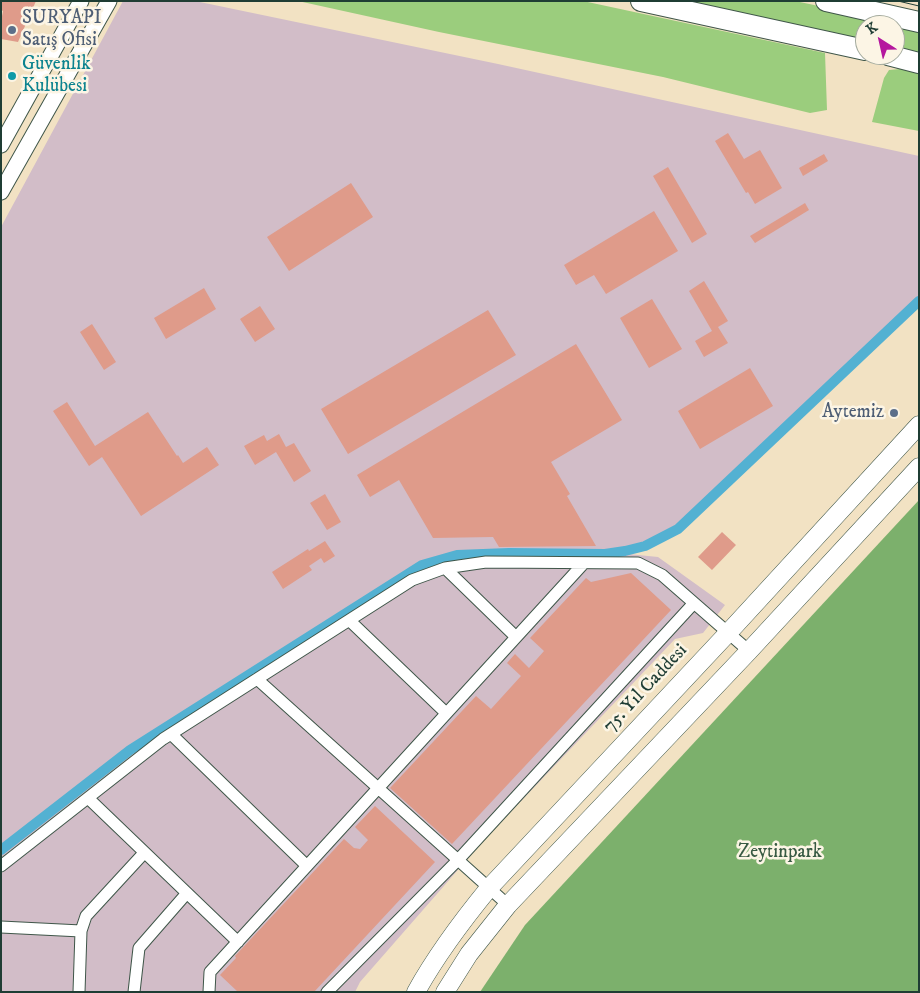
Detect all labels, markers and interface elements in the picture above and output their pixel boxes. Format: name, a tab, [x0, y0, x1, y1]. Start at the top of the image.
place label: SURYAPI Satış Ofisi	[22, 8, 102, 52]
north arrow	[855, 15, 905, 65]
text: K	[863, 18, 881, 39]
marker: SURYAPI Satış Ofisi	[6, 24, 18, 36]
place label: Güvenlik Kulübesi	[22, 54, 91, 98]
marker: Güvenlik Kulübesi	[6, 70, 18, 82]
place label: Aytemiz	[822, 402, 884, 424]
marker: Aytemiz	[888, 407, 900, 419]
street label: 75. Yıl Caddesi	[599, 640, 693, 738]
park label: Zeytinpark	[738, 842, 822, 864]

